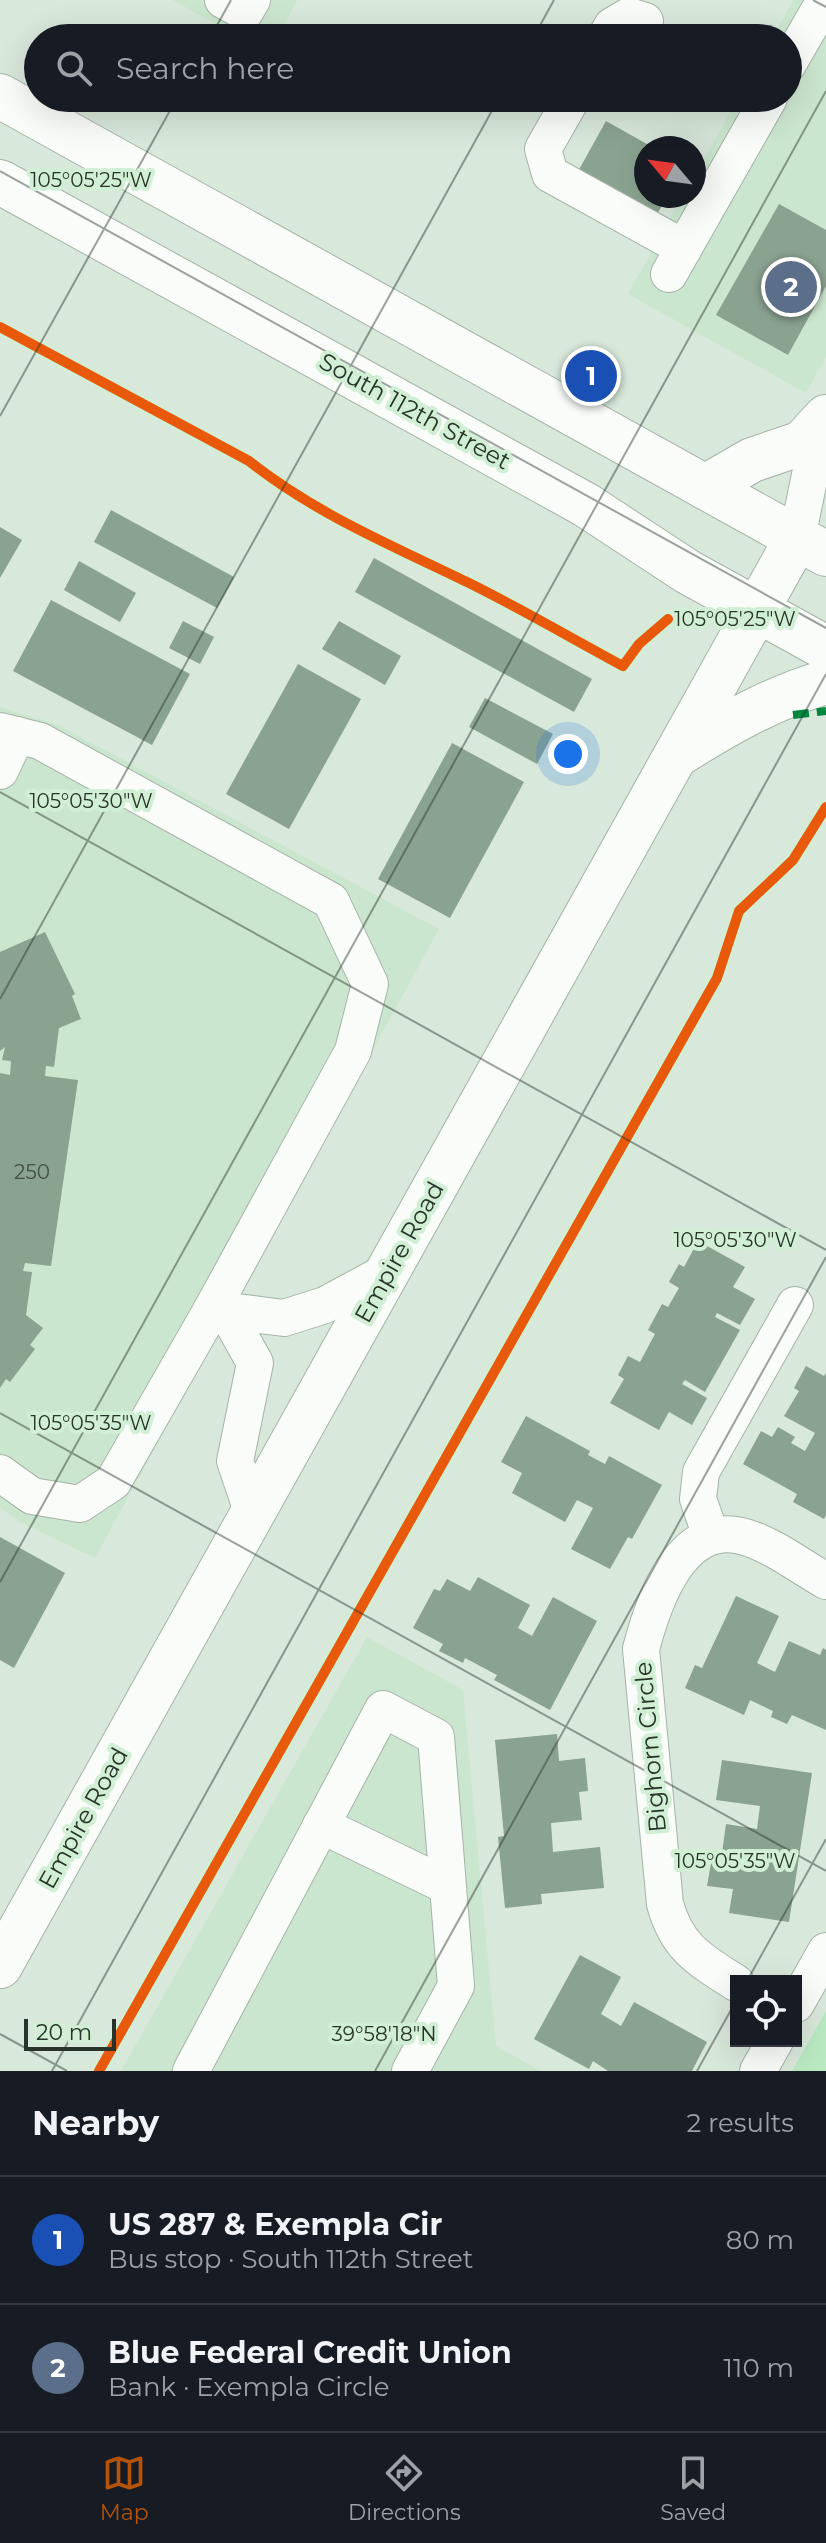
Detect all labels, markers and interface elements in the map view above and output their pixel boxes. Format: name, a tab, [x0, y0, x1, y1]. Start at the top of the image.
search box	[24, 24, 802, 112]
icon: search	[52, 46, 96, 90]
text: Search here	[116, 50, 294, 87]
north arrow	[634, 136, 706, 208]
text: 105°05'25"W	[30, 168, 152, 192]
pin: 2	[765, 257, 817, 317]
street label: South 112th Street	[314, 346, 516, 476]
pin: 1	[565, 346, 617, 406]
text: 105°05'25"W	[674, 607, 796, 631]
your location	[548, 734, 588, 774]
text: 105°05'30"W	[29, 789, 153, 813]
house number: 250	[14, 1160, 50, 1184]
street label: Empire Road	[348, 1176, 450, 1328]
text: 105°05'30"W	[673, 1228, 797, 1252]
text: 105°05'35"W	[31, 1411, 151, 1435]
street label: Bighorn Circle	[628, 1660, 672, 1834]
street label: Empire Road	[32, 1742, 134, 1894]
text: 105°05'35"W	[675, 1849, 795, 1873]
map controls	[730, 1975, 802, 2047]
button: locate	[730, 1975, 802, 2047]
scale bar	[24, 2015, 116, 2051]
text: 20 m	[36, 2019, 92, 2046]
text: 39°58'18"N	[332, 2022, 436, 2046]
text: Nearby	[32, 2102, 159, 2144]
text: 2 results	[686, 2107, 794, 2139]
text: US 287 & Exempla Cir	[108, 2206, 442, 2243]
text: 1	[53, 2224, 63, 2256]
text: 80 m	[726, 2224, 794, 2256]
text: Bus stop · South 112th Street	[108, 2243, 473, 2275]
text: Blue Federal Credit Union	[108, 2334, 512, 2371]
text: 2	[50, 2352, 66, 2384]
text: 110 m	[724, 2352, 794, 2384]
text: Bank · Exempla Circle	[108, 2371, 389, 2403]
tab: Map	[100, 2451, 149, 2526]
tab: Directions	[348, 2451, 461, 2526]
tab: Saved	[660, 2451, 726, 2526]

